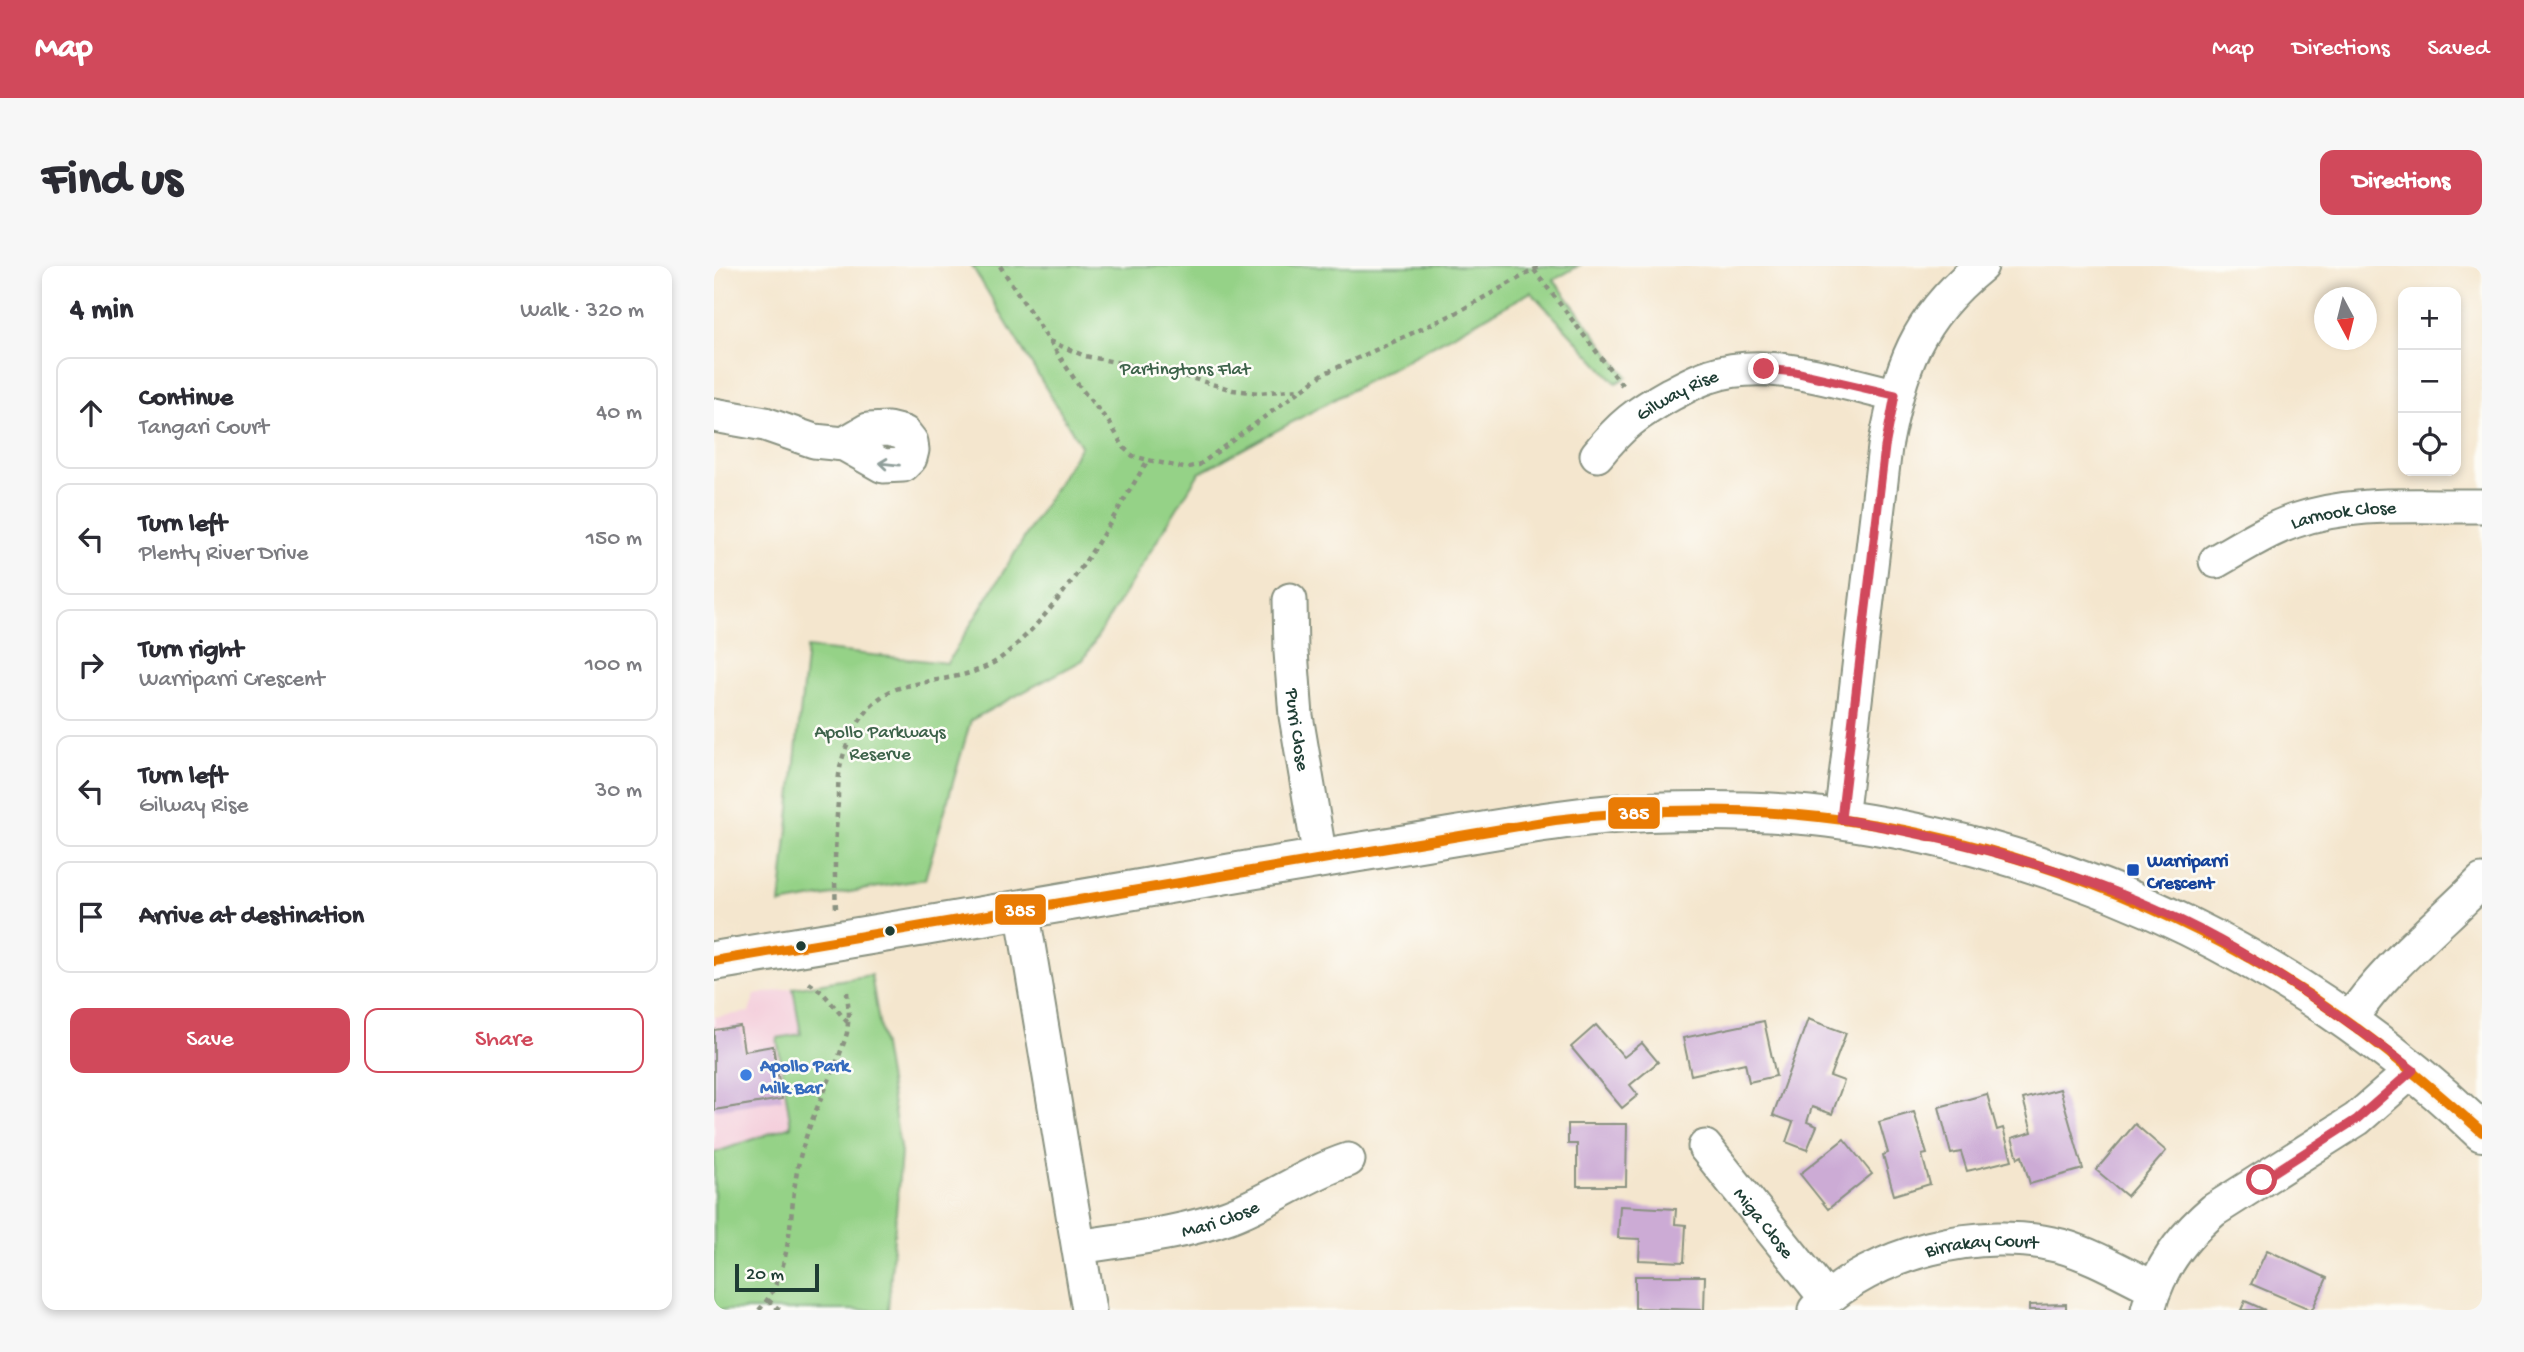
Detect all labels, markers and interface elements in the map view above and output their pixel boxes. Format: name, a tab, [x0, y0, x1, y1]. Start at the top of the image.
text: Map	[35, 30, 92, 68]
text: Map	[2212, 35, 2254, 64]
text: Directions	[2292, 35, 2390, 64]
text: Saved	[2428, 35, 2489, 64]
button: Directions	[2320, 150, 2482, 215]
text: Find us	[42, 153, 182, 211]
north arrow	[2314, 287, 2377, 350]
map controls	[2398, 287, 2461, 476]
button: +	[2398, 287, 2461, 350]
text: 4 min	[70, 294, 133, 329]
text: Walk · 320 m	[520, 298, 644, 325]
button: −	[2398, 350, 2461, 413]
route end	[1748, 353, 1779, 384]
park label: Partingtons Flat	[1119, 359, 1252, 382]
street label: Gilway Rise	[1633, 366, 1722, 427]
text: Continue	[139, 384, 233, 415]
icon: ahead	[72, 394, 110, 432]
text: 40 m	[596, 400, 642, 427]
button: locate	[2398, 413, 2461, 476]
text: Tangari Court	[139, 415, 269, 442]
one-way arrow	[878, 457, 901, 470]
street label: Larnook Close	[2288, 498, 2397, 536]
text: Turn left	[139, 510, 227, 541]
icon: left	[72, 520, 110, 558]
text: 150 m	[586, 526, 642, 553]
text: Plenty River Drive	[139, 541, 308, 568]
text: Turn right	[139, 636, 243, 667]
icon: right	[72, 646, 110, 684]
text: 100 m	[585, 652, 642, 679]
text: Warriparri Crescent	[139, 667, 324, 694]
street label: Purri Close	[1279, 687, 1313, 773]
park label: Apollo Parkways Reserve	[815, 722, 947, 767]
text: Turn left	[139, 762, 227, 793]
icon: left	[72, 772, 110, 810]
text: 30 m	[595, 778, 642, 805]
text: Gilway Rise	[139, 793, 248, 820]
line badge: 385	[1607, 796, 1661, 830]
text: 385	[1618, 804, 1649, 827]
place label: Warriparri Crescent	[2146, 851, 2229, 896]
marker: Warriparri Crescent	[2125, 862, 2141, 878]
line badge: 385	[994, 893, 1047, 926]
icon: arrive	[72, 898, 110, 936]
text: 385	[1004, 901, 1035, 924]
text: Arrive at destination	[139, 902, 364, 933]
unlabelled marker	[883, 924, 897, 938]
unlabelled marker	[794, 939, 808, 953]
button: Save	[70, 1008, 350, 1073]
button: Share	[364, 1008, 644, 1073]
place label: Apollo Park Milk Bar	[759, 1056, 852, 1101]
marker: Apollo Park Milk Bar	[738, 1067, 754, 1083]
route start	[2246, 1164, 2277, 1195]
street label: Miga Close	[1727, 1184, 1798, 1264]
street label: Mari Close	[1180, 1197, 1264, 1245]
street label: Birrakay Court	[1922, 1231, 2042, 1264]
scale bar	[735, 1261, 819, 1293]
text: 20 m	[746, 1264, 784, 1287]

